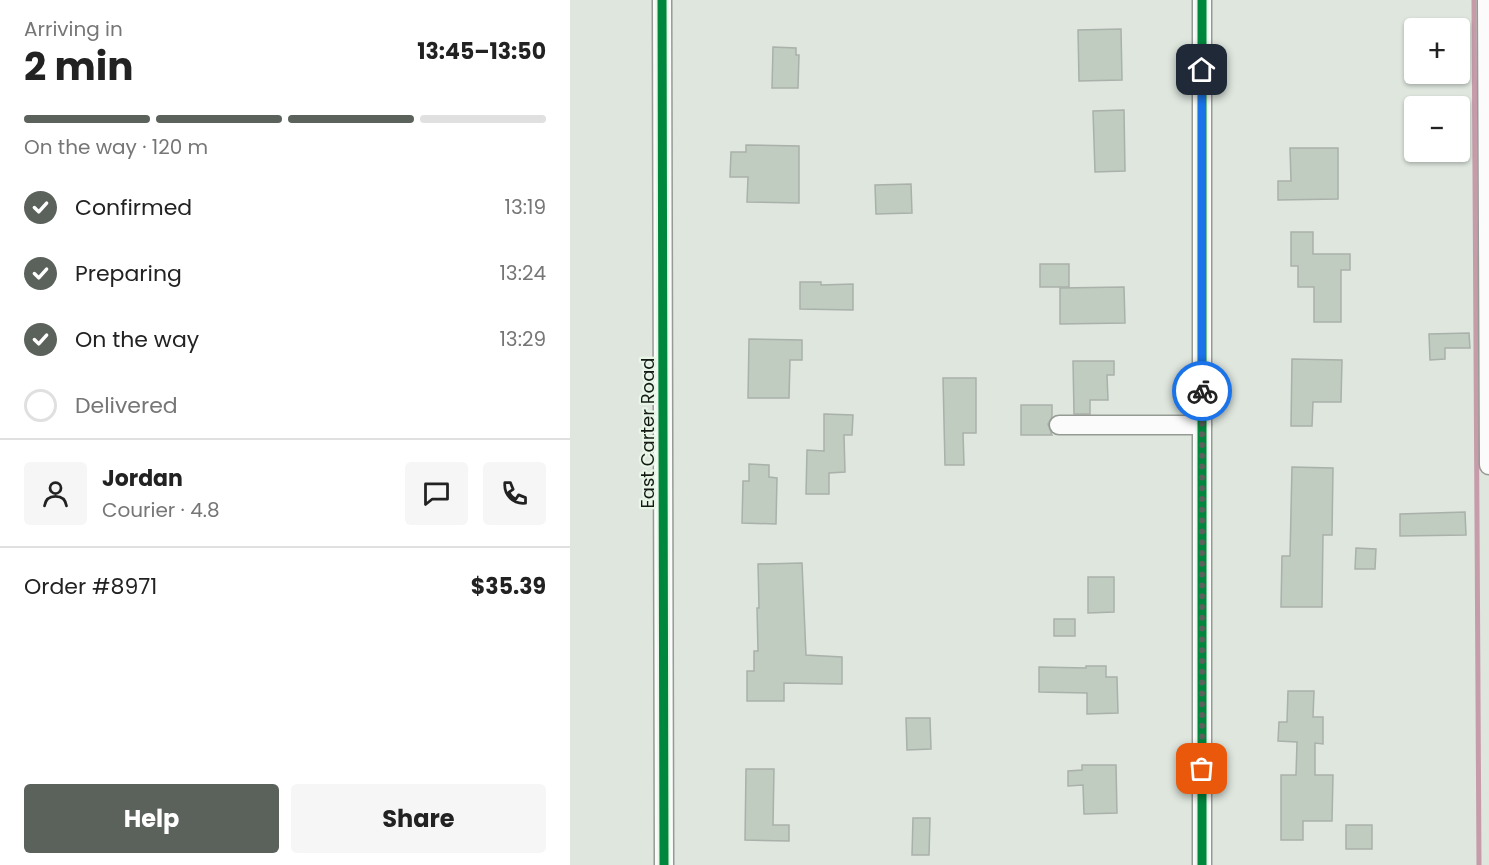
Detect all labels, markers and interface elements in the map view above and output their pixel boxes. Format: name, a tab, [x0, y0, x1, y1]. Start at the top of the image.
text: Arriving in	[24, 15, 123, 43]
map controls	[1404, 18, 1470, 162]
button: +	[1404, 18, 1470, 84]
text: 13:45–13:50	[417, 36, 546, 67]
text: 2 min	[24, 39, 134, 94]
pin	[1176, 44, 1227, 95]
icon: home	[1185, 53, 1218, 86]
button: −	[1404, 96, 1470, 162]
text: On the way · 120 m	[24, 133, 208, 161]
icon: check	[24, 191, 57, 224]
text: Confirmed	[75, 192, 192, 223]
text: 13:19	[505, 193, 546, 221]
icon: check	[24, 257, 57, 290]
text: Preparing	[75, 258, 182, 289]
text: 13:24	[499, 259, 546, 287]
icon: check	[24, 323, 57, 356]
text: On the way	[75, 324, 199, 355]
text: 13:29	[499, 325, 546, 353]
street label: East Carter Road	[635, 358, 660, 508]
courier	[1172, 361, 1232, 421]
icon: bike	[1186, 375, 1219, 408]
text: Delivered	[75, 390, 178, 421]
button: person	[24, 462, 87, 525]
button: chat	[405, 462, 468, 525]
button: phone	[483, 462, 546, 525]
text: Jordan	[102, 463, 183, 494]
text: Courier · 4.8	[102, 496, 220, 524]
text: Order #8971	[24, 571, 157, 602]
text: $35.39	[471, 571, 546, 602]
pin	[1176, 743, 1227, 794]
icon: bag	[1185, 752, 1218, 785]
button: Help	[24, 784, 279, 853]
button: Share	[291, 784, 546, 853]

